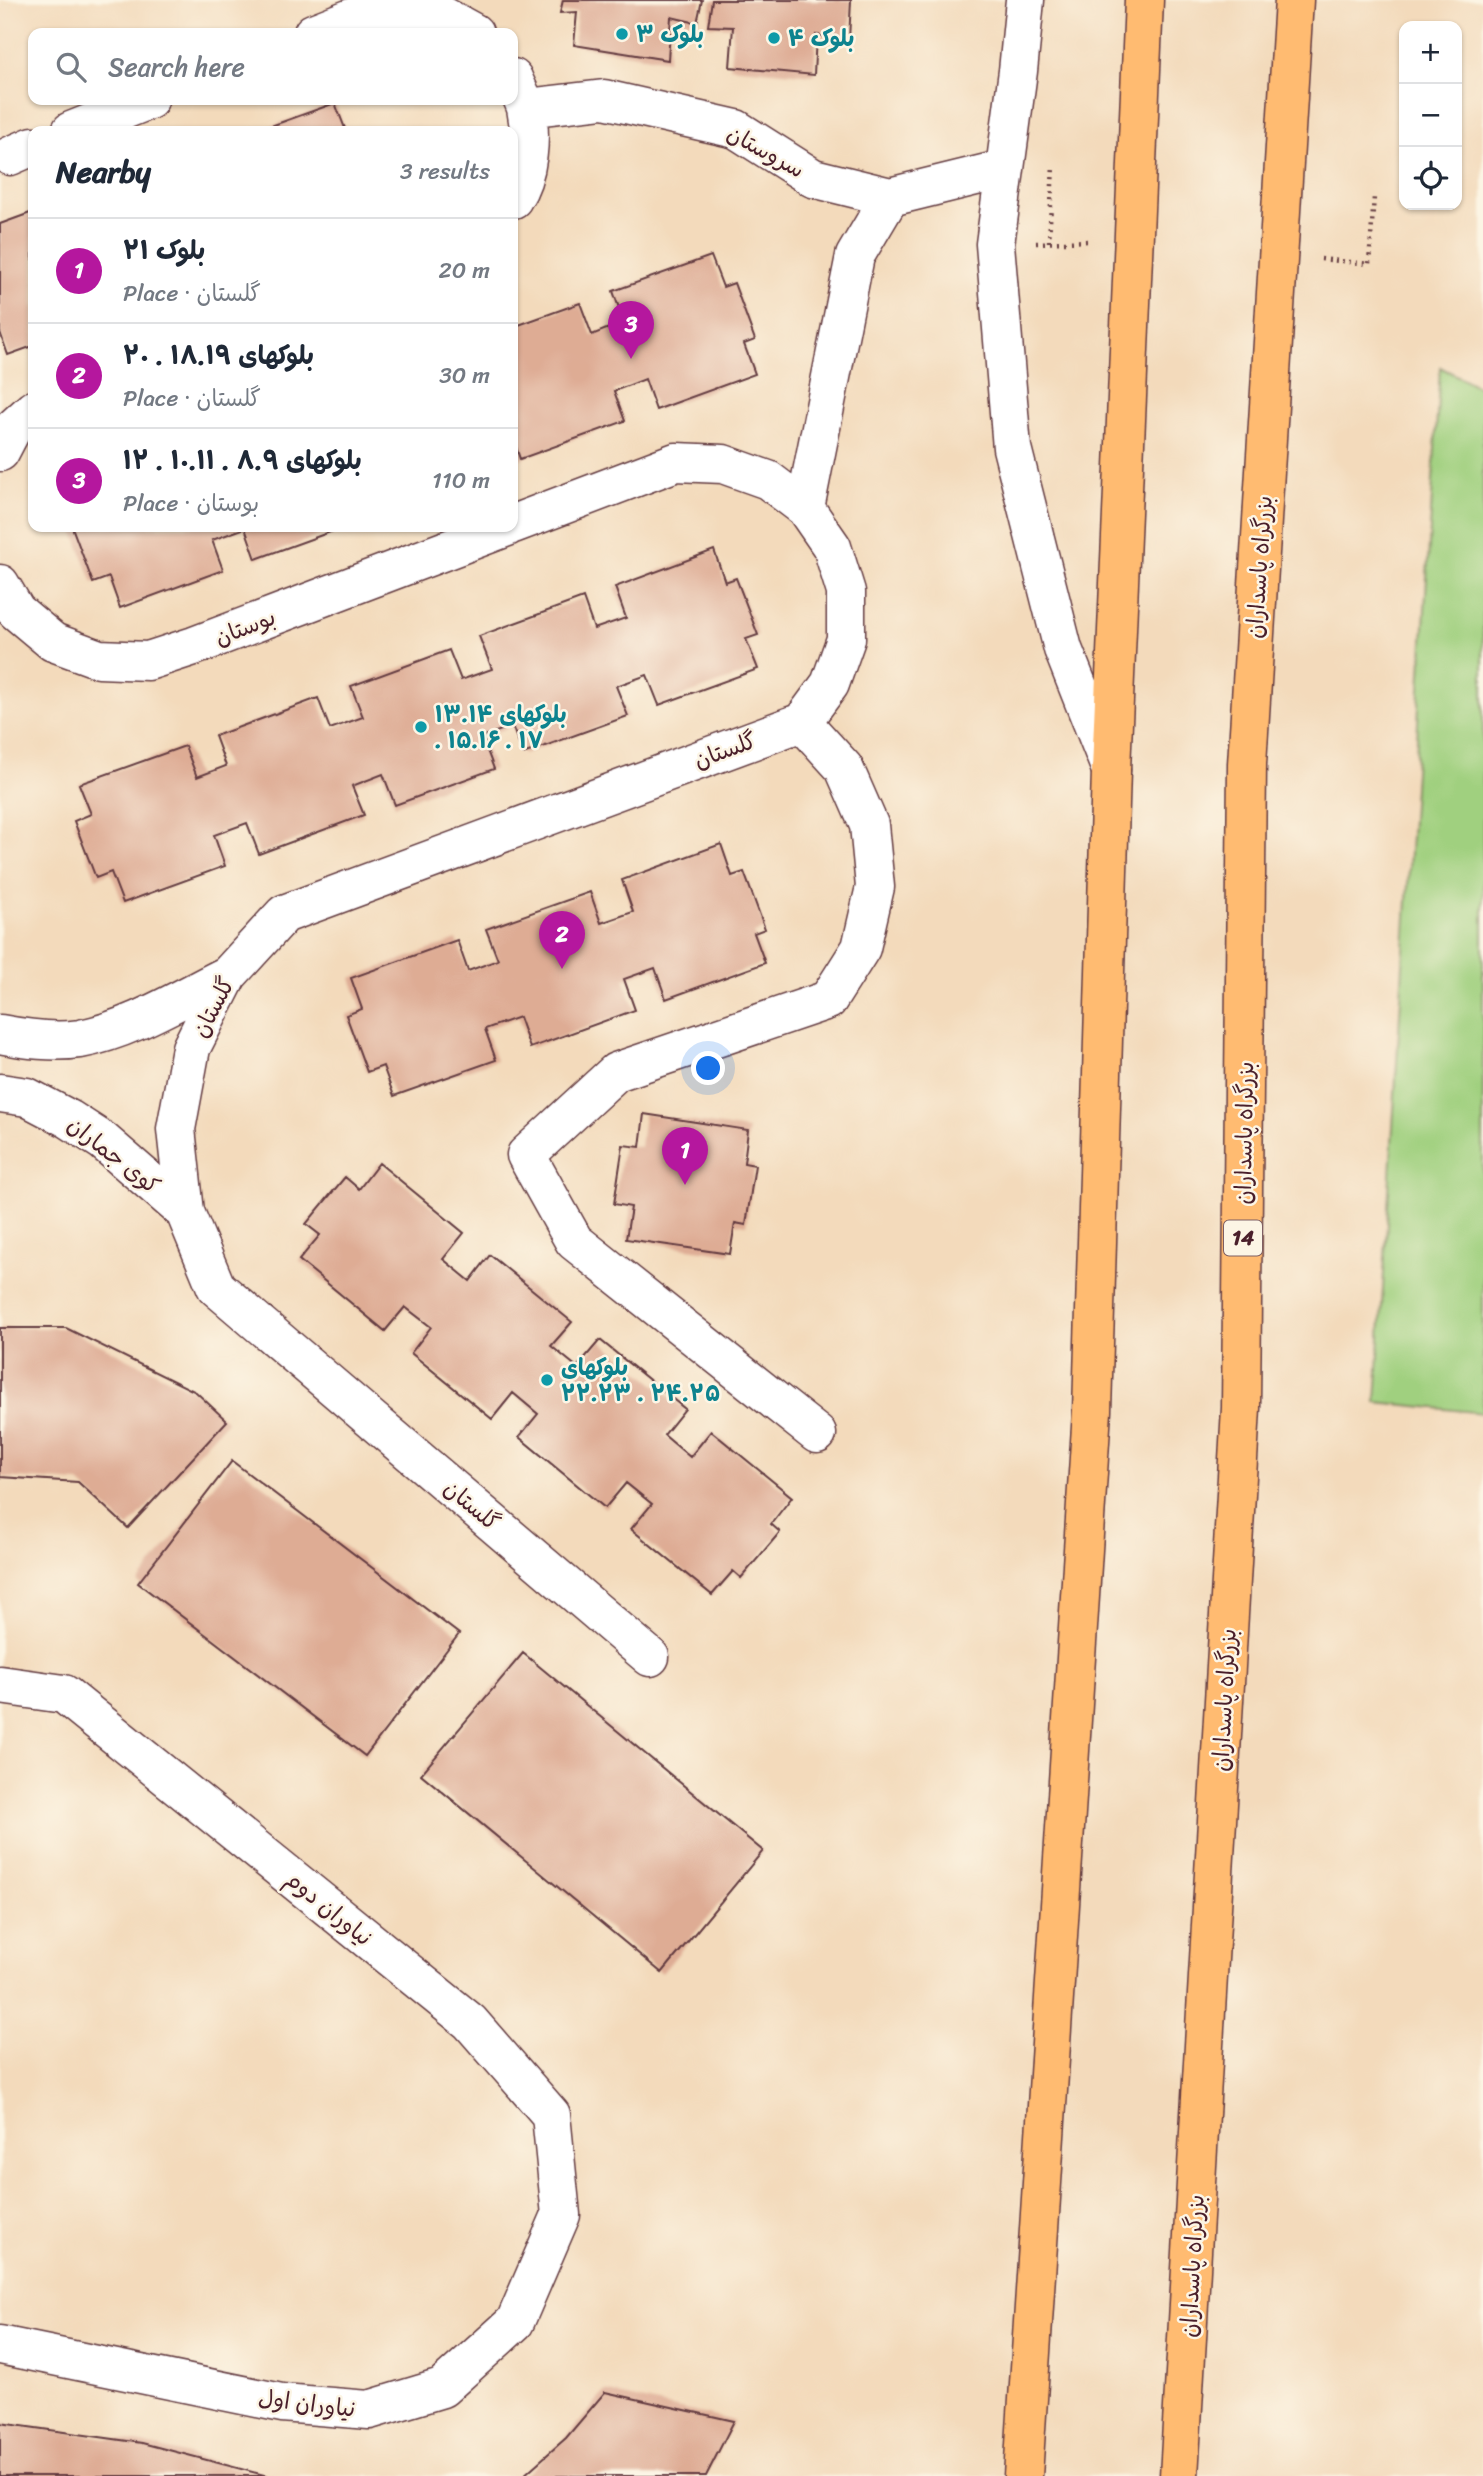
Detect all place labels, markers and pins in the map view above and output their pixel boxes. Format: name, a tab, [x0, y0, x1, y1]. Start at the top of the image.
place label: بلوک ۳	[636, 14, 704, 55]
place label: بلوک ۴	[788, 18, 854, 59]
marker: بلوک ۳	[614, 26, 630, 42]
marker: بلوک ۴	[766, 30, 782, 46]
pin: 3	[608, 301, 654, 359]
place label: بلوکهای ۱۳.۱۴ . ۱۵.۱۶ . ۱۷	[435, 694, 567, 761]
marker: بلوکهای ۱۳.۱۴ . ۱۵.۱۶ . ۱۷	[413, 719, 429, 735]
pin: 2	[539, 911, 585, 969]
pin: 1	[662, 1127, 708, 1185]
place label: بلوکهای ۲۲.۲۳ . ۲۴.۲۵	[561, 1347, 720, 1414]
marker: بلوکهای ۲۲.۲۳ . ۲۴.۲۵	[539, 1372, 555, 1388]

